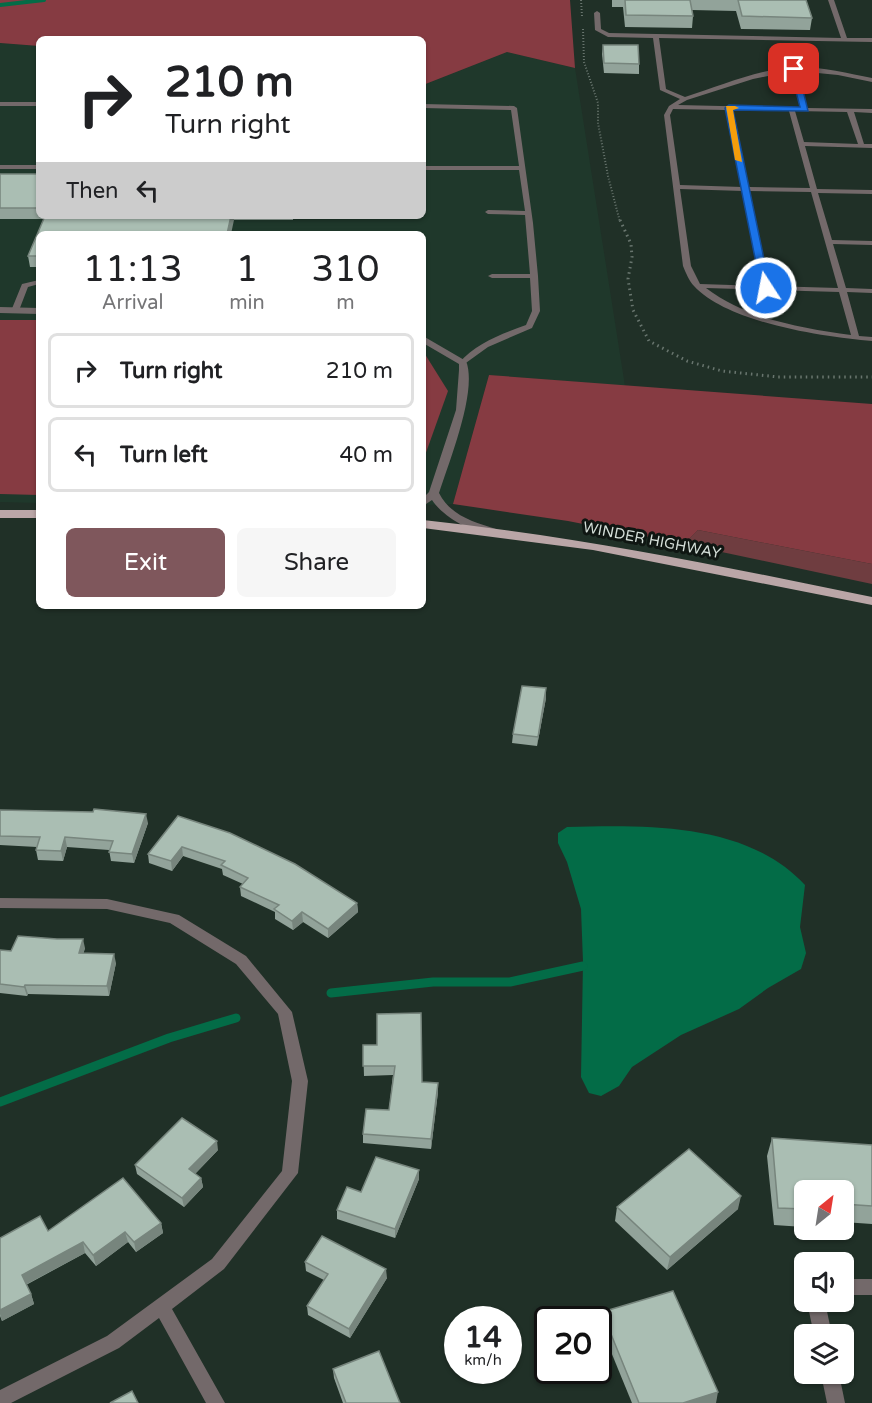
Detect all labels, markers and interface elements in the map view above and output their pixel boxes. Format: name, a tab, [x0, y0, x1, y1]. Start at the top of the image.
pin	[768, 43, 819, 94]
icon: arrive	[777, 52, 810, 85]
text: 210 m	[165, 57, 294, 108]
icon: right	[66, 60, 144, 138]
text: Turn right	[165, 108, 291, 141]
icon: left	[131, 174, 164, 207]
text: Then	[66, 178, 119, 204]
text: 11:13	[83, 248, 183, 291]
text: 1	[236, 248, 258, 291]
text: 310	[311, 248, 379, 291]
position arrow	[734, 256, 798, 320]
text: Arrival	[102, 291, 164, 315]
text: min	[229, 291, 265, 315]
text: m	[336, 291, 355, 315]
icon: right	[69, 354, 102, 387]
text: Turn right	[120, 358, 222, 384]
text: 210 m	[326, 358, 393, 384]
icon: left	[69, 438, 102, 471]
text: Turn left	[120, 442, 208, 468]
text: 40 m	[339, 442, 393, 468]
street label: WINDER HIGHWAY	[581, 518, 723, 562]
button: Exit	[66, 528, 225, 597]
button: Share	[237, 528, 396, 597]
north arrow	[794, 1180, 854, 1240]
map controls	[794, 1180, 854, 1384]
button: sound	[794, 1252, 854, 1312]
speed limit sign: 20	[534, 1306, 612, 1384]
text: 14	[464, 1319, 502, 1356]
button: layers	[794, 1324, 854, 1384]
text: km/h	[464, 1351, 502, 1369]

